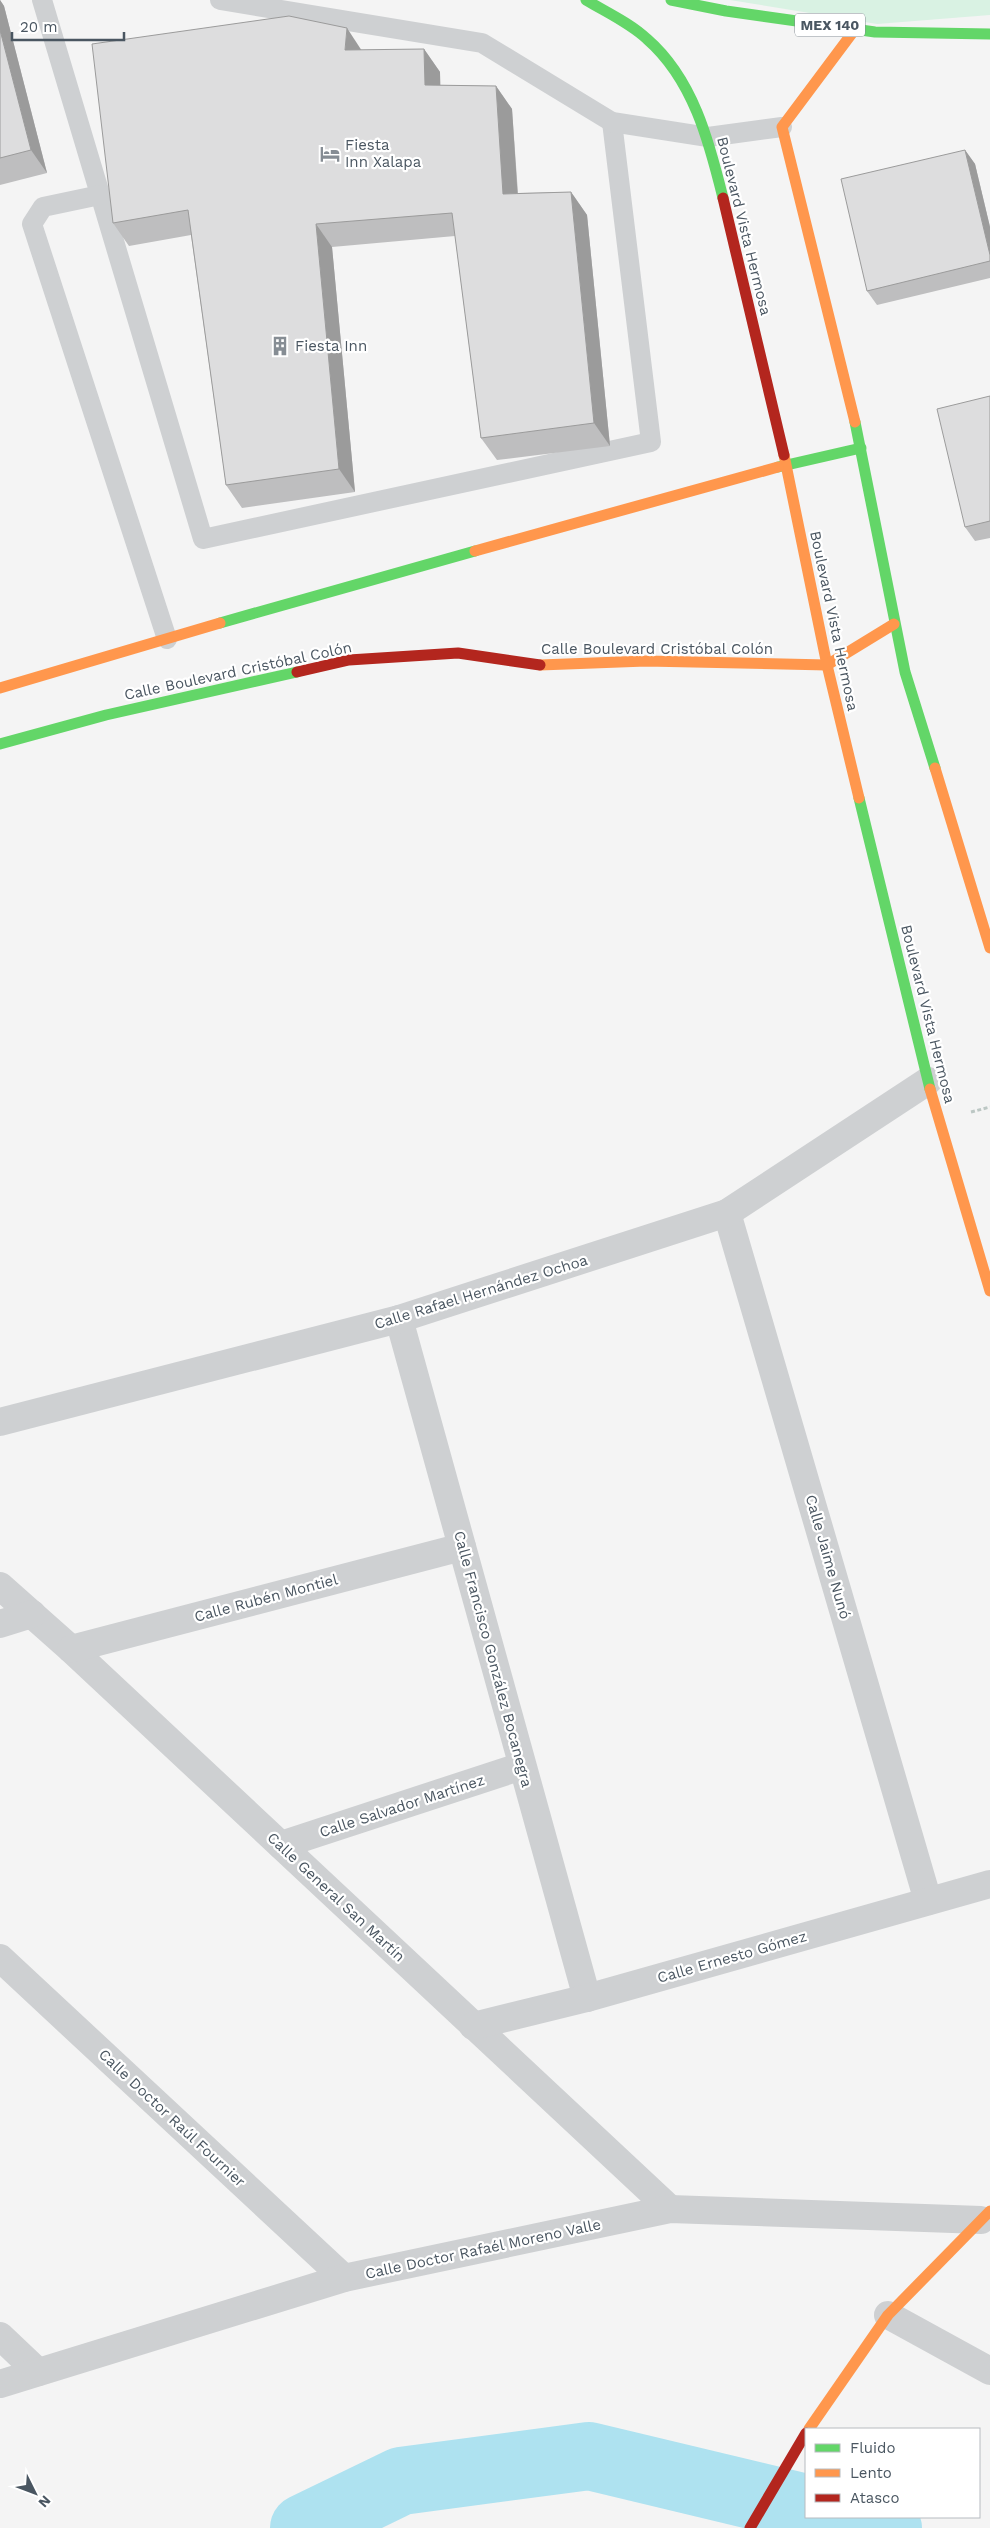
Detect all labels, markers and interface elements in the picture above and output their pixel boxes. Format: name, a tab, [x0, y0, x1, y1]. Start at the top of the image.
scale bar	[12, 10, 125, 42]
road number: MEX 140	[795, 14, 865, 36]
text: 20 m	[20, 18, 58, 36]
street label: Boulevard Vista Hermosa	[713, 135, 775, 318]
place label: Fiesta Inn Xalapa	[345, 136, 422, 171]
hotel icon: Fiesta Inn Xalapa	[319, 143, 341, 165]
building icon: Fiesta Inn	[269, 335, 291, 357]
place label: Fiesta Inn	[295, 337, 367, 355]
street label: Boulevard Vista Hermosa	[806, 529, 862, 713]
street label: Calle Boulevard Cristóbal Colón	[123, 638, 353, 704]
street label: Calle Boulevard Cristóbal Colón	[541, 640, 773, 658]
street label: Boulevard Vista Hermosa	[897, 923, 959, 1106]
street label: Calle Rafael Hernández Ochoa	[372, 1251, 590, 1333]
street label: Calle Jaime Nunó	[802, 1493, 854, 1621]
street label: Calle Francisco González Bocanegra	[450, 1529, 536, 1790]
street label: Calle Rubén Montiel	[192, 1570, 340, 1626]
street label: Calle Salvador Martínez	[317, 1771, 487, 1841]
street label: Calle General San Martín	[263, 1829, 409, 1965]
street label: Calle Ernesto Gómez	[655, 1927, 809, 1987]
street label: Calle Doctor Raúl Fournier	[95, 2045, 249, 2191]
street label: Calle Doctor Rafaél Moreno Valle	[363, 2215, 603, 2283]
legend	[805, 2428, 980, 2518]
text: Fluido	[850, 2439, 895, 2457]
text: Lento	[850, 2464, 892, 2482]
north arrow	[10, 2468, 60, 2518]
text: Atasco	[850, 2489, 899, 2507]
text: N	[35, 2492, 54, 2511]

